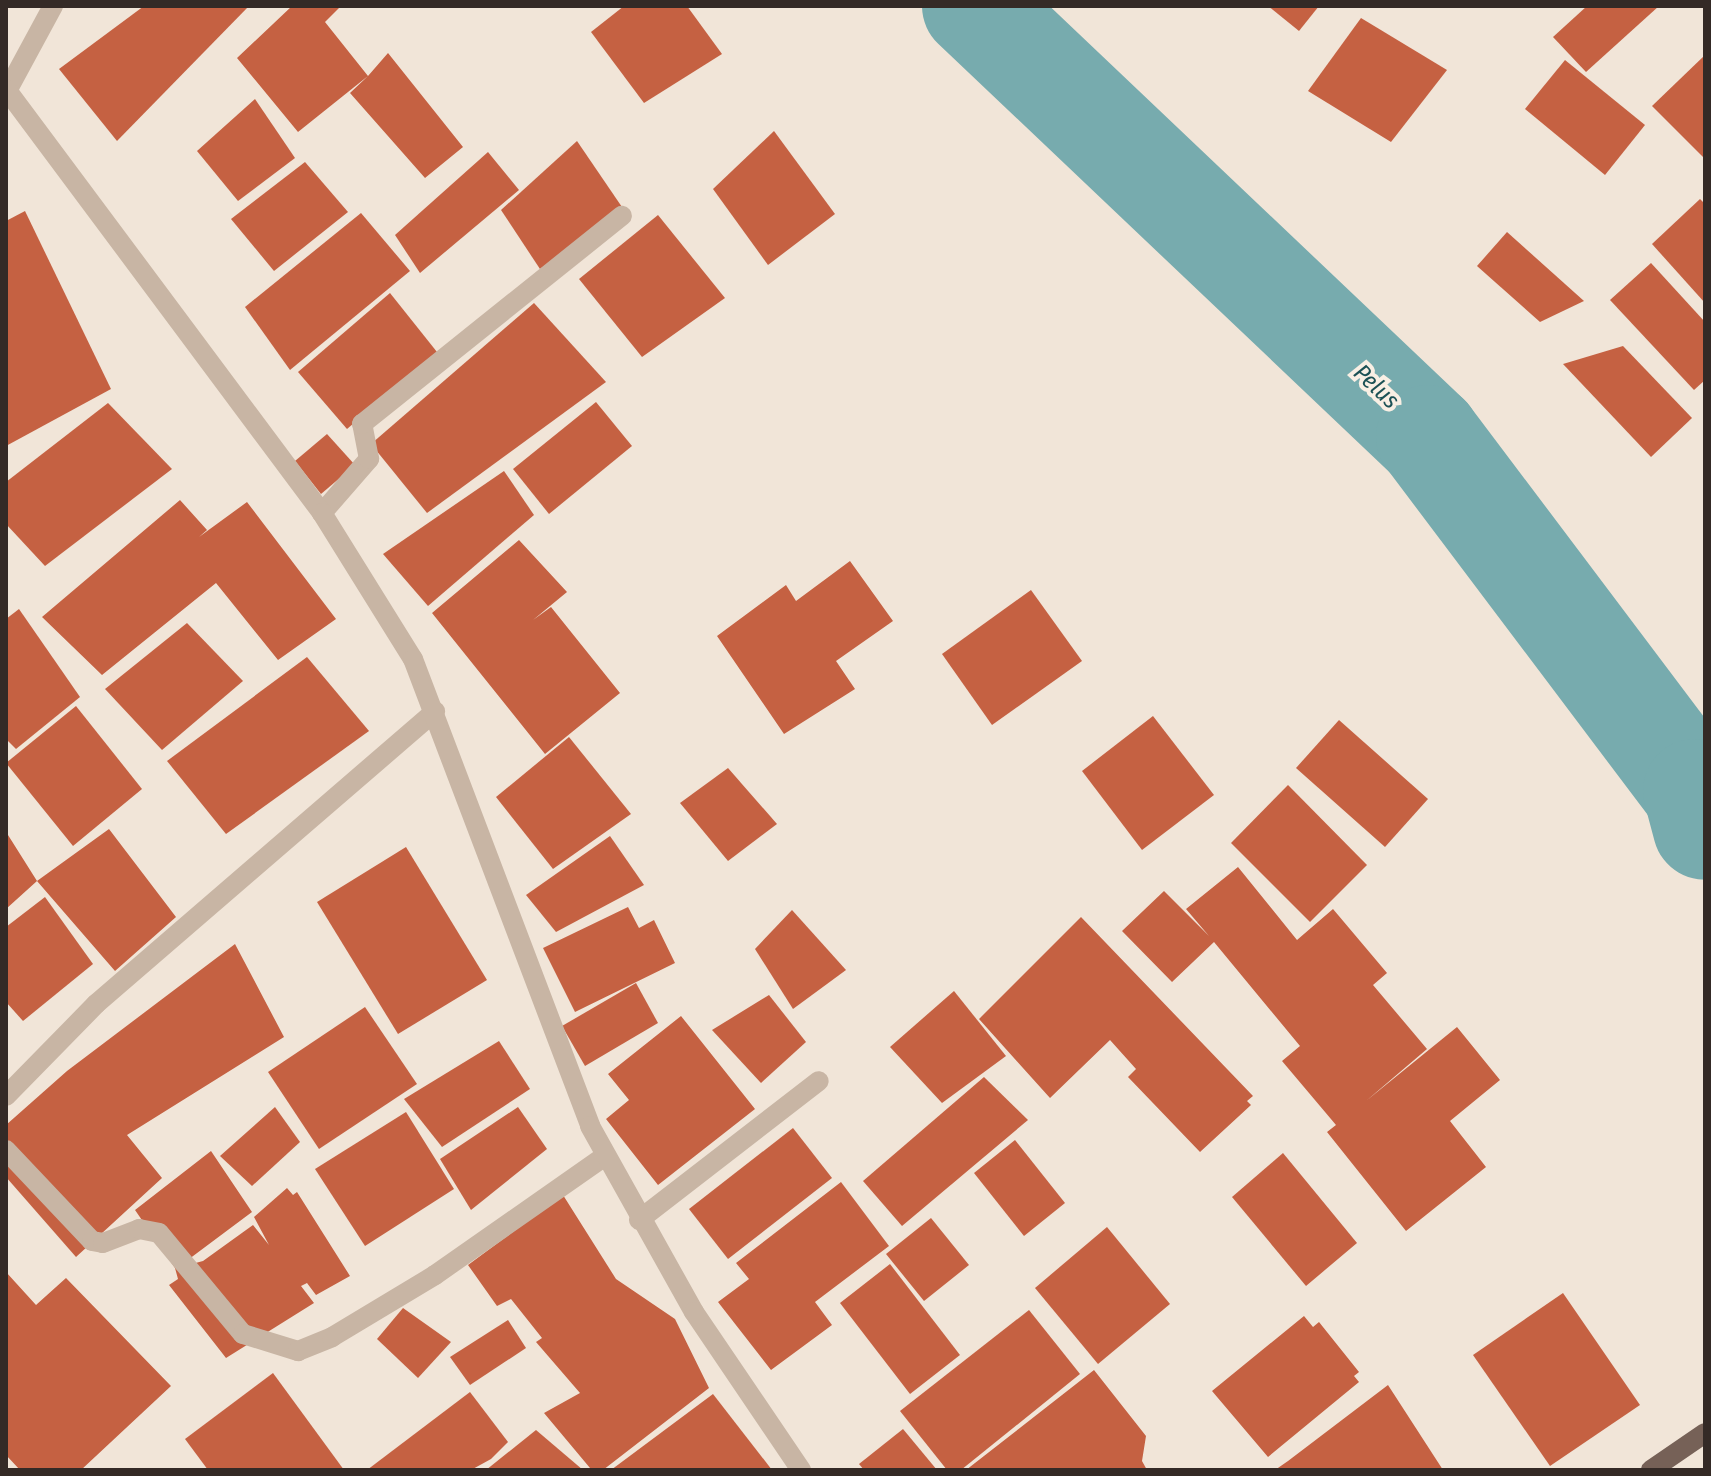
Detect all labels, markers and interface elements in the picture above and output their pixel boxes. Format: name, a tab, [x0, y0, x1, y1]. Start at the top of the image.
water label: Pelus	[1347, 359, 1405, 415]

